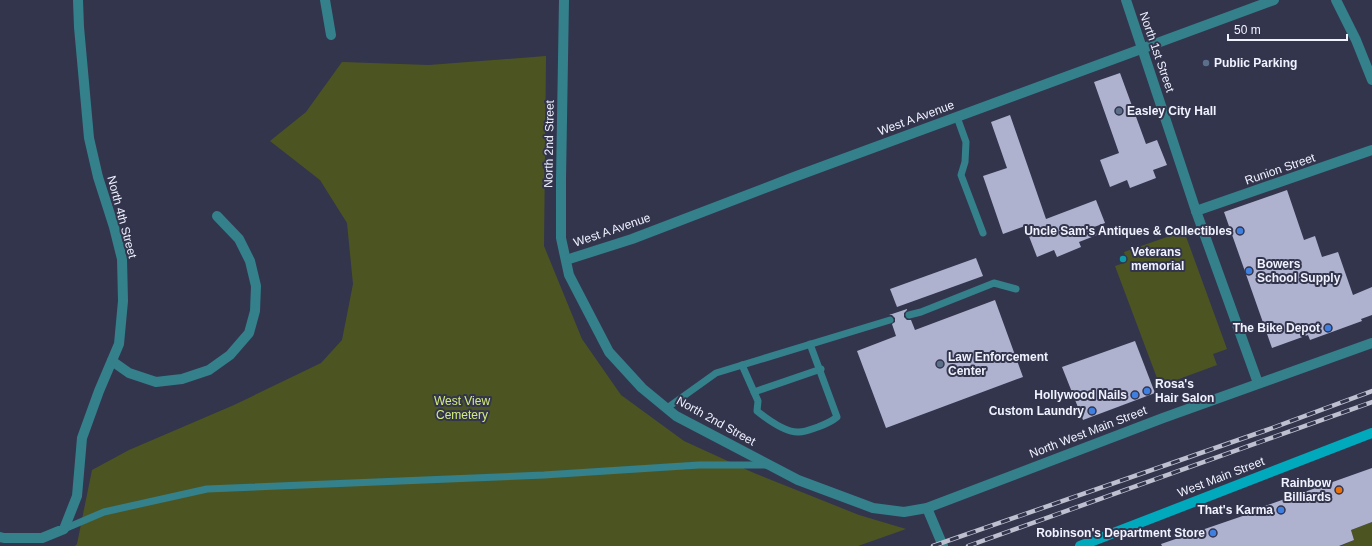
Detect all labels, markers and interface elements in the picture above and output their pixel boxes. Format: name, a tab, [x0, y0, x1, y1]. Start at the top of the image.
street label: North 1st Street	[1137, 10, 1178, 95]
scale bar	[1228, 16, 1347, 42]
text: 50 m	[1234, 23, 1261, 37]
place label: Public Parking	[1214, 56, 1297, 70]
marker: Public Parking	[1201, 58, 1211, 68]
street label: West A Avenue	[876, 98, 956, 138]
street label: North 2nd Street	[541, 99, 557, 188]
place label: Easley City Hall	[1127, 104, 1216, 118]
marker: Easley City Hall	[1114, 106, 1124, 116]
street label: Runion Street	[1243, 150, 1318, 188]
street label: North 4th Street	[104, 174, 140, 260]
street label: West A Avenue	[572, 210, 653, 250]
place label: Uncle Sam's Antiques & Collectibles	[1024, 224, 1232, 238]
marker: Uncle Sam's Antiques & Collectibles	[1235, 226, 1245, 236]
place label: Veterans memorial	[1131, 245, 1184, 273]
marker: Veterans memorial	[1118, 254, 1128, 264]
place label: Bowers School Supply	[1257, 257, 1341, 285]
marker: Bowers School Supply	[1244, 266, 1254, 276]
place label: The Bike Depot	[1233, 321, 1320, 335]
marker: The Bike Depot	[1323, 323, 1333, 333]
place label: Law Enforcement Center	[948, 350, 1048, 378]
marker: Law Enforcement Center	[935, 359, 945, 369]
place label: Rosa's Hair Salon	[1155, 377, 1214, 405]
marker: Rosa's Hair Salon	[1142, 386, 1152, 396]
place label: Hollywood Nails	[1034, 388, 1127, 402]
marker: Hollywood Nails	[1130, 390, 1140, 400]
park label: West View Cemetery	[434, 394, 490, 422]
street label: North 2nd Street	[674, 394, 758, 449]
street label: North West Main Street	[1027, 403, 1149, 461]
place label: Custom Laundry	[989, 404, 1084, 418]
marker: Custom Laundry	[1087, 406, 1097, 416]
street label: West Main Street	[1176, 454, 1267, 500]
place label: Rainbow Billiards	[1281, 476, 1332, 504]
marker: Rainbow Billiards	[1334, 485, 1344, 495]
place label: That's Karma	[1197, 503, 1273, 517]
marker: That's Karma	[1276, 505, 1286, 515]
place label: Robinson's Department Store	[1036, 526, 1205, 540]
marker: Robinson's Department Store	[1208, 528, 1218, 538]

